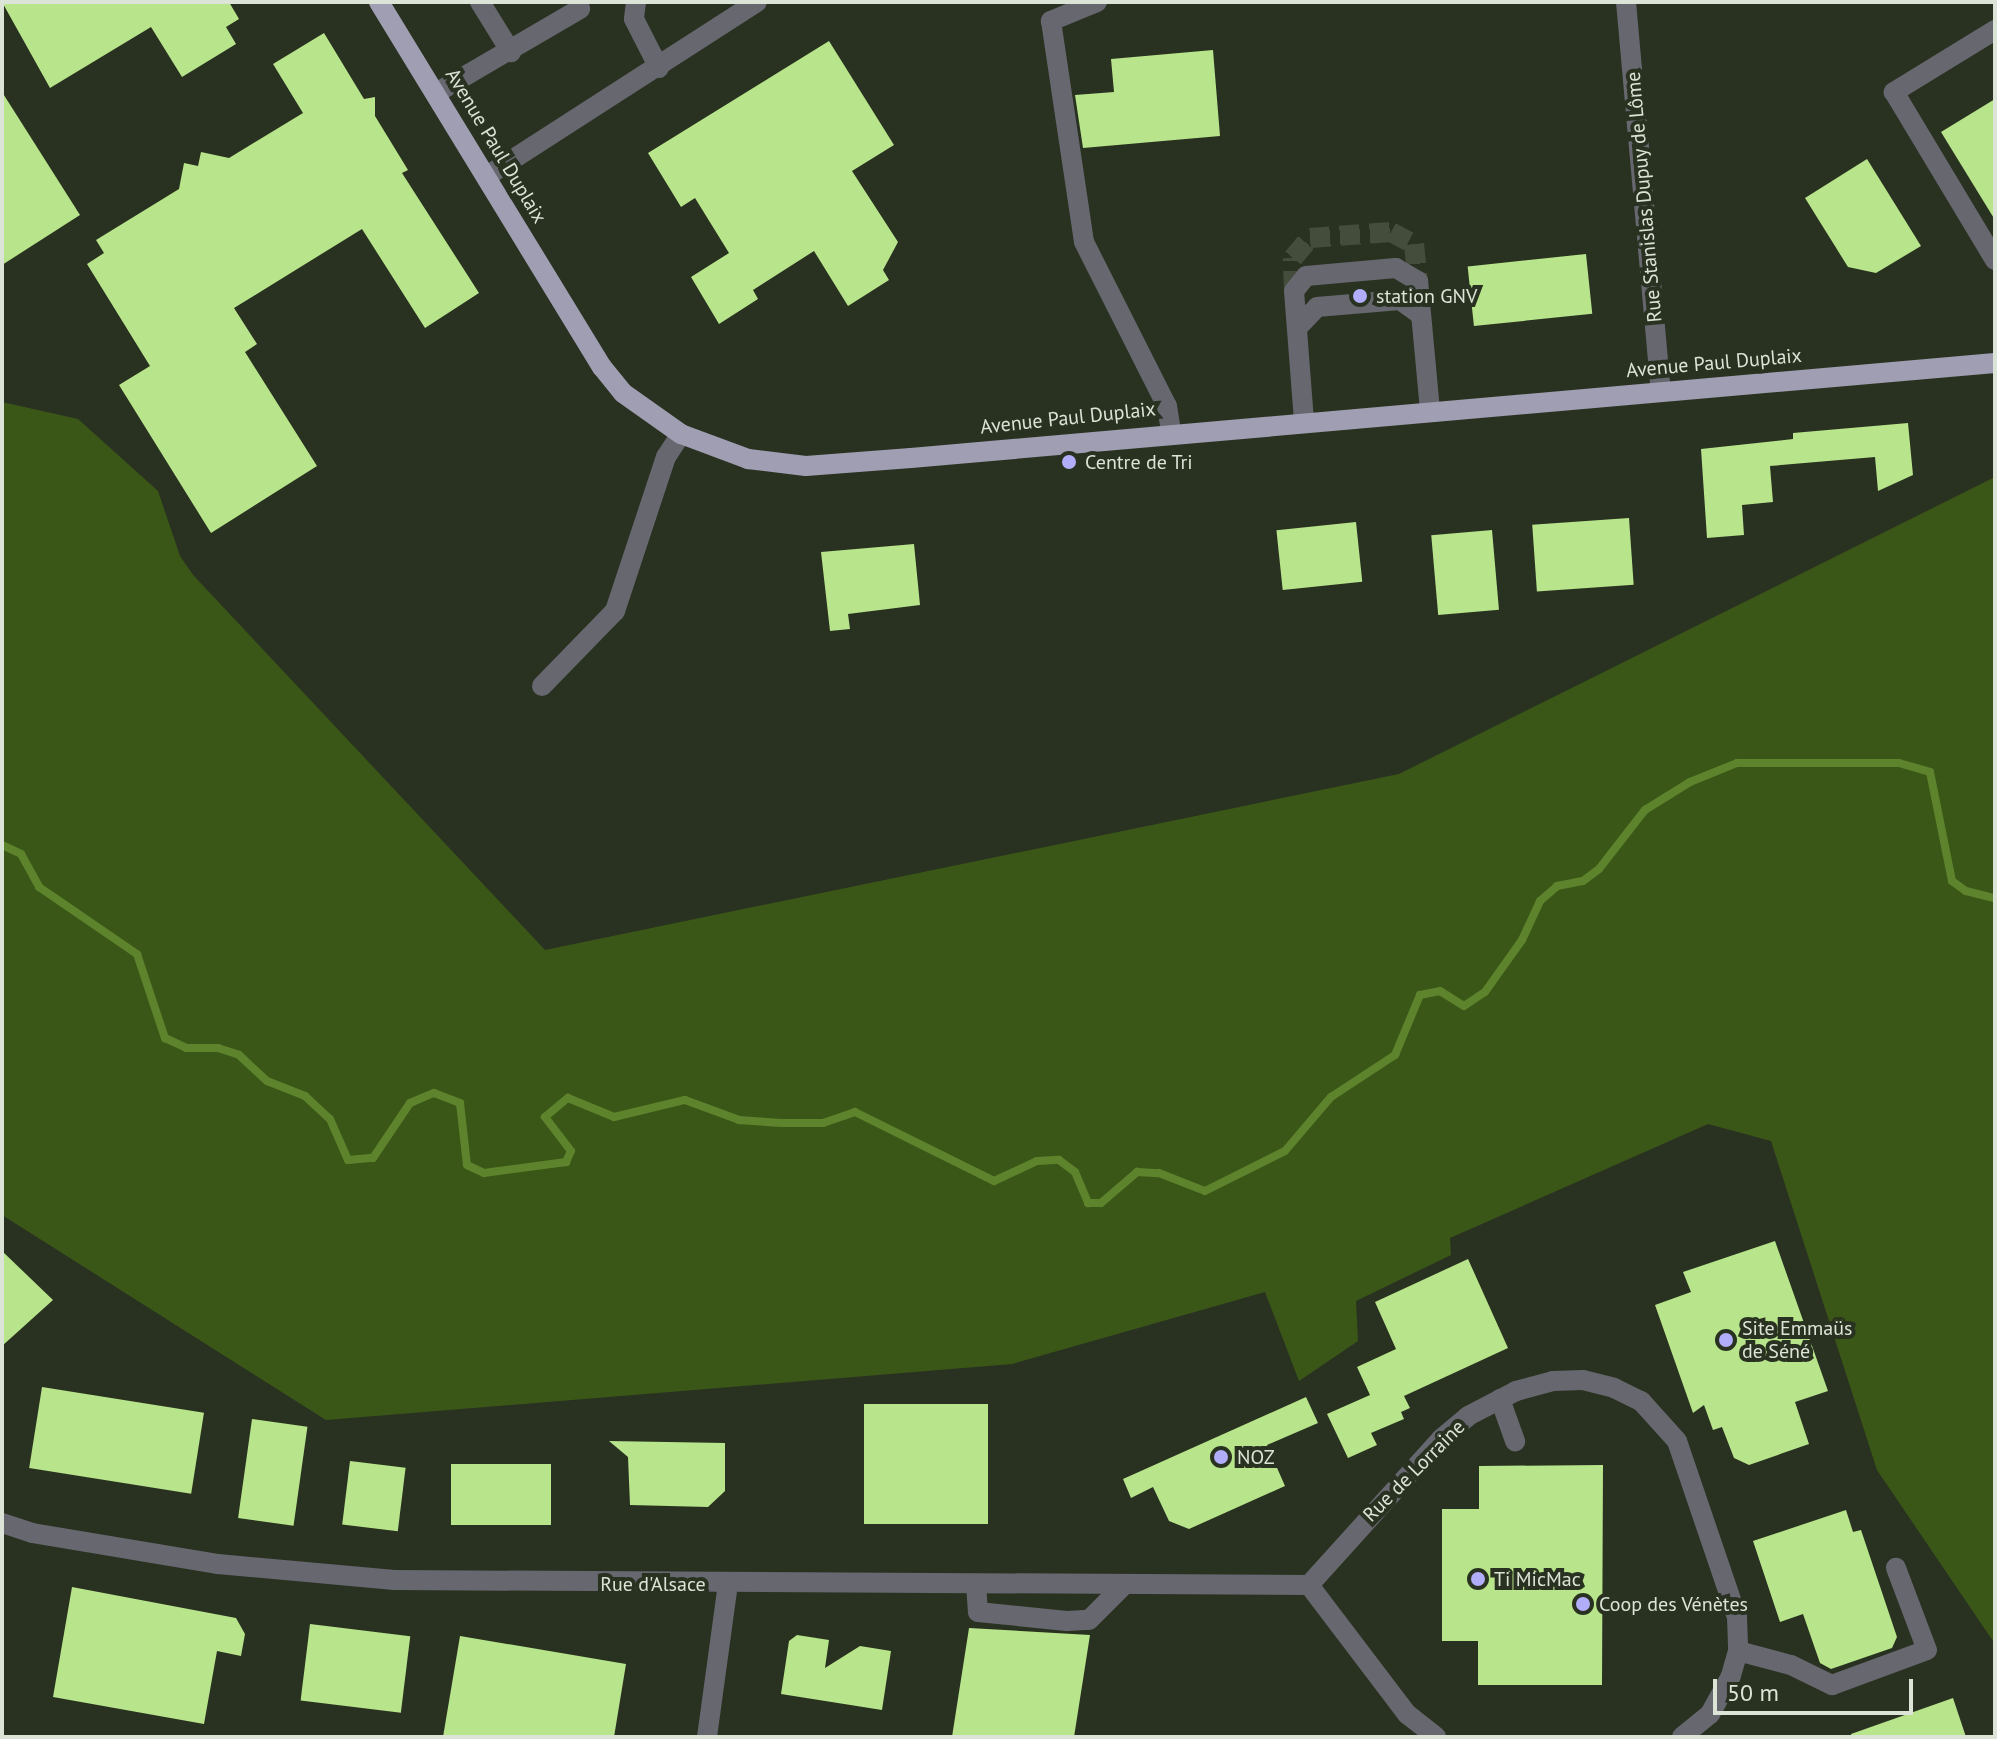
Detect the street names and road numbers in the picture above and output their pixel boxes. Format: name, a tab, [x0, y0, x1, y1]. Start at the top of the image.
street label: Avenue Paul Duplaix	[440, 64, 552, 228]
street label: Rue Stanislas Dupuy de Lôme	[1621, 70, 1667, 324]
street label: Avenue Paul Duplaix	[1625, 343, 1803, 383]
street label: Avenue Paul Duplaix	[979, 397, 1157, 439]
street label: Rue de Lorraine	[1358, 1415, 1470, 1527]
street label: Rue d'Alsace	[600, 1572, 706, 1596]

